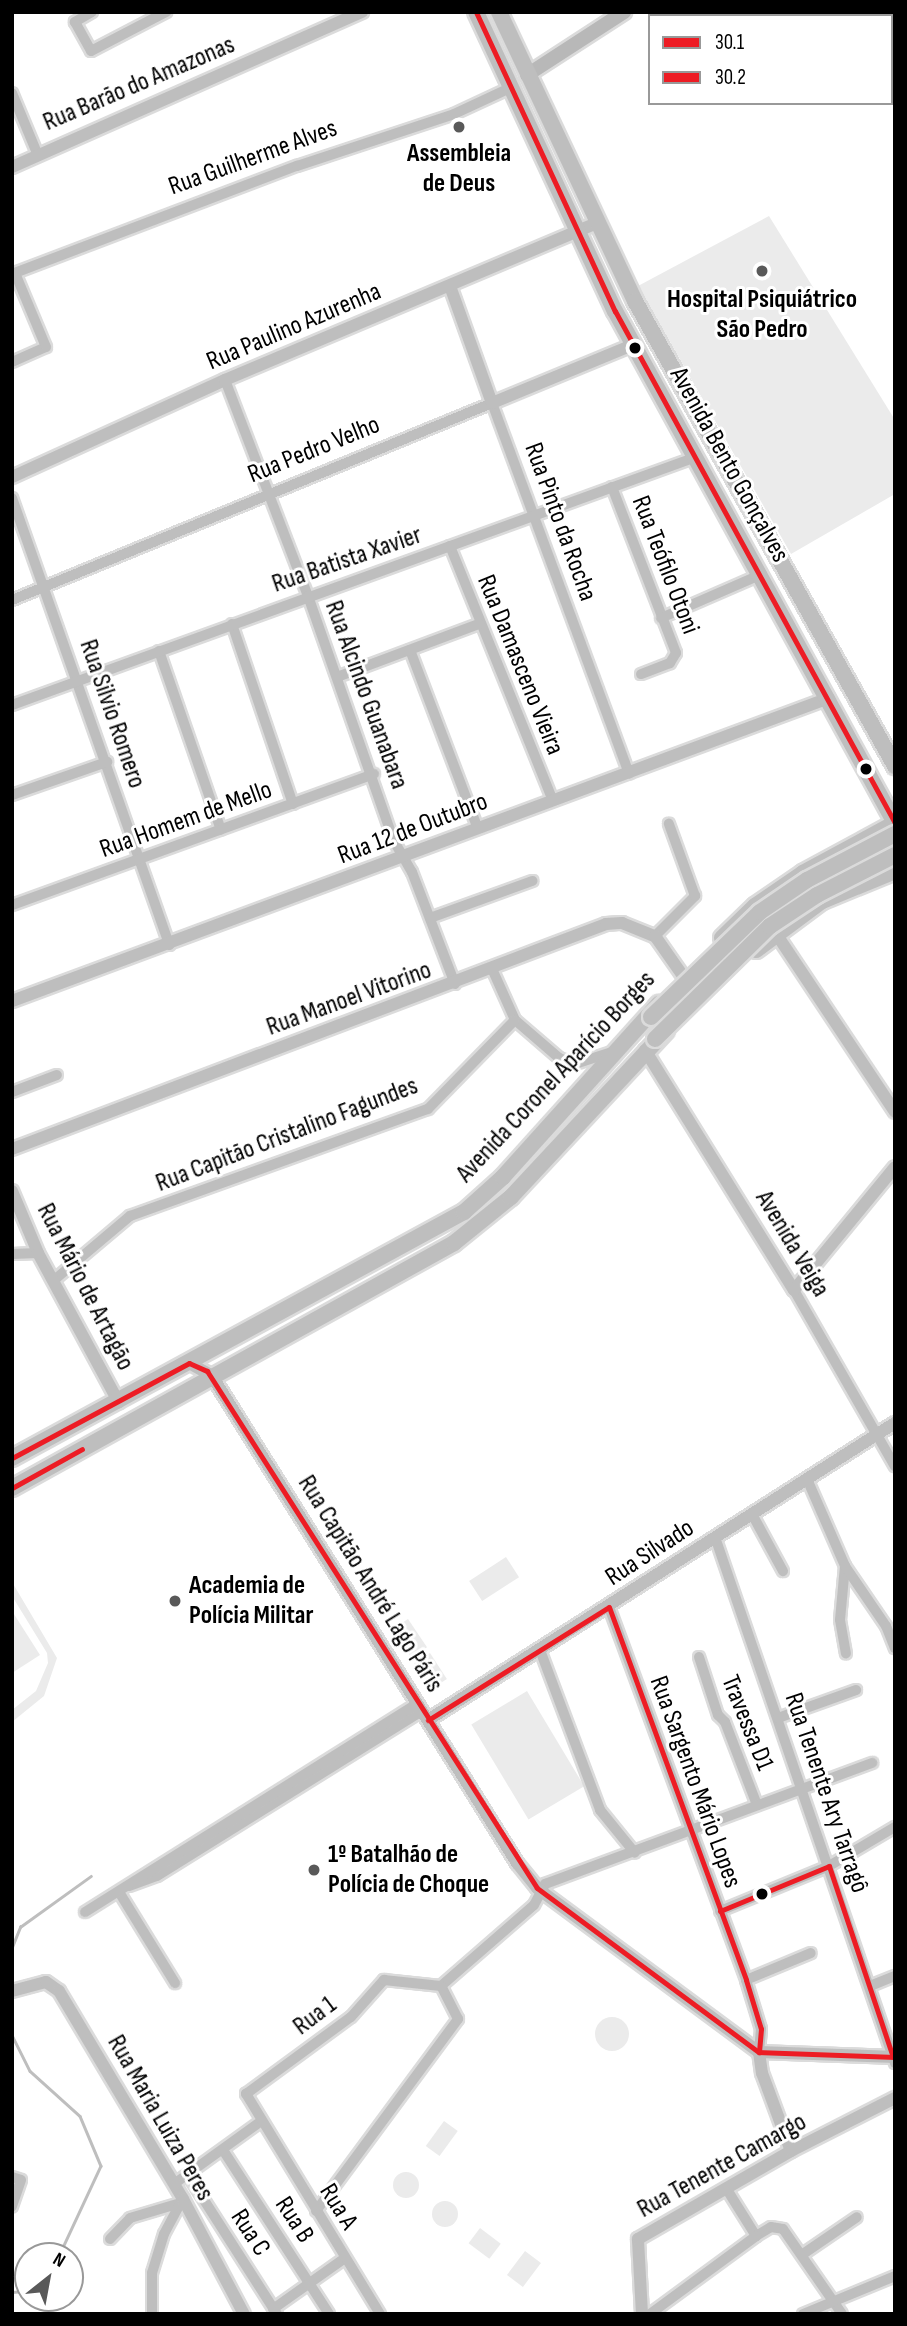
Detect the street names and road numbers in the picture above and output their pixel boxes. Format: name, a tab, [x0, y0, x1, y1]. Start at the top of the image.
street label: Rua Barão do Amazonas	[39, 30, 239, 138]
street label: Rua Guilherme Alves	[165, 113, 341, 203]
street label: Rua Paulino Azurenha	[202, 276, 386, 378]
street label: Avenida Bento Gonçalves	[663, 362, 795, 568]
street label: Rua Pedro Velho	[244, 409, 384, 491]
street label: Rua Pinto da Rocha	[517, 439, 603, 605]
street label: Rua Teófilo Otoni	[624, 492, 706, 638]
street label: Rua Batista Xavier	[268, 520, 426, 600]
street label: Rua Damasceno Vieira	[470, 570, 570, 760]
street label: Rua Alcindo Guanabara	[317, 596, 415, 794]
street label: Rua Silvio Romero	[72, 636, 152, 792]
street label: Rua Homem de Mello	[96, 774, 276, 866]
street label: Rua 12 de Outubro	[334, 786, 492, 872]
street label: Rua Manoel Vitorino	[262, 955, 436, 1043]
street label: Avenida Coronel Aparício Borges	[450, 965, 662, 1189]
street label: Rua Capitão Cristalino Fagundes	[152, 1071, 422, 1199]
street label: Avenida Veiga	[748, 1185, 836, 1303]
street label: Rua Mário de Artagão	[30, 1198, 140, 1376]
street label: Rua Capitão André Lago Páris	[291, 1470, 449, 1698]
street label: Rua Silvado	[600, 1513, 700, 1593]
street label: Travessa D1	[714, 1671, 780, 1775]
street label: Rua Sargento Mário Lopes	[642, 1672, 748, 1892]
street label: Rua Tenente Ary Tarragô	[777, 1689, 875, 1897]
street label: Rua 1	[287, 1990, 343, 2042]
street label: Rua Maria Luiza Peres	[100, 2030, 220, 2206]
street label: Rua Tenente Camargo	[632, 2107, 812, 2225]
street label: Rua A	[312, 2178, 364, 2236]
street label: Rua B	[268, 2191, 320, 2249]
street label: Rua C	[223, 2204, 277, 2262]

